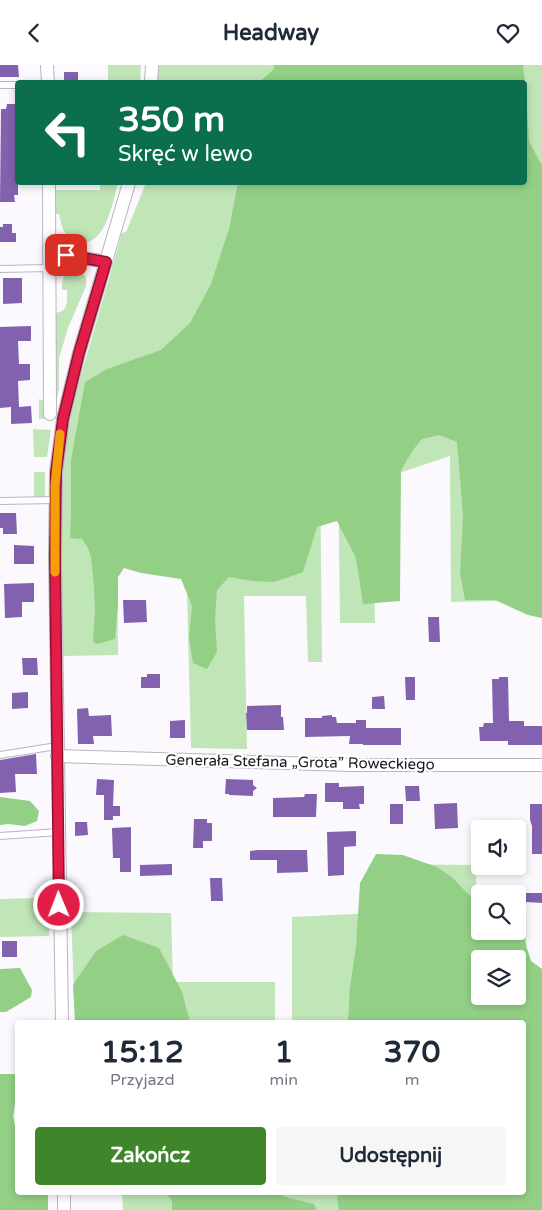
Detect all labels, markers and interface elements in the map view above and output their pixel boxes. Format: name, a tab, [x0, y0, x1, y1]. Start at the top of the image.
icon: back	[20, 19, 48, 47]
icon: heart	[494, 19, 522, 47]
text: Headway	[223, 20, 319, 46]
text: 350 m	[118, 99, 225, 141]
icon: left	[35, 100, 100, 165]
text: Skręć w lewo	[118, 141, 253, 167]
pin	[45, 234, 87, 276]
icon: arrive	[52, 241, 80, 269]
street label: Generała Stefana „Grota” Roweckiego	[165, 751, 435, 773]
map controls	[471, 820, 526, 1005]
button: sound	[471, 820, 526, 875]
position arrow	[32, 878, 84, 930]
button: search	[471, 885, 526, 940]
button: layers	[471, 950, 526, 1005]
text: 15:12	[101, 1034, 184, 1071]
text: 1	[274, 1034, 293, 1071]
text: 370	[384, 1034, 440, 1071]
text: Przyjazd	[110, 1070, 175, 1090]
text: min	[270, 1070, 298, 1090]
text: m	[405, 1070, 419, 1090]
button: Zakończ	[35, 1127, 266, 1185]
button: Udostępnij	[276, 1127, 506, 1185]

